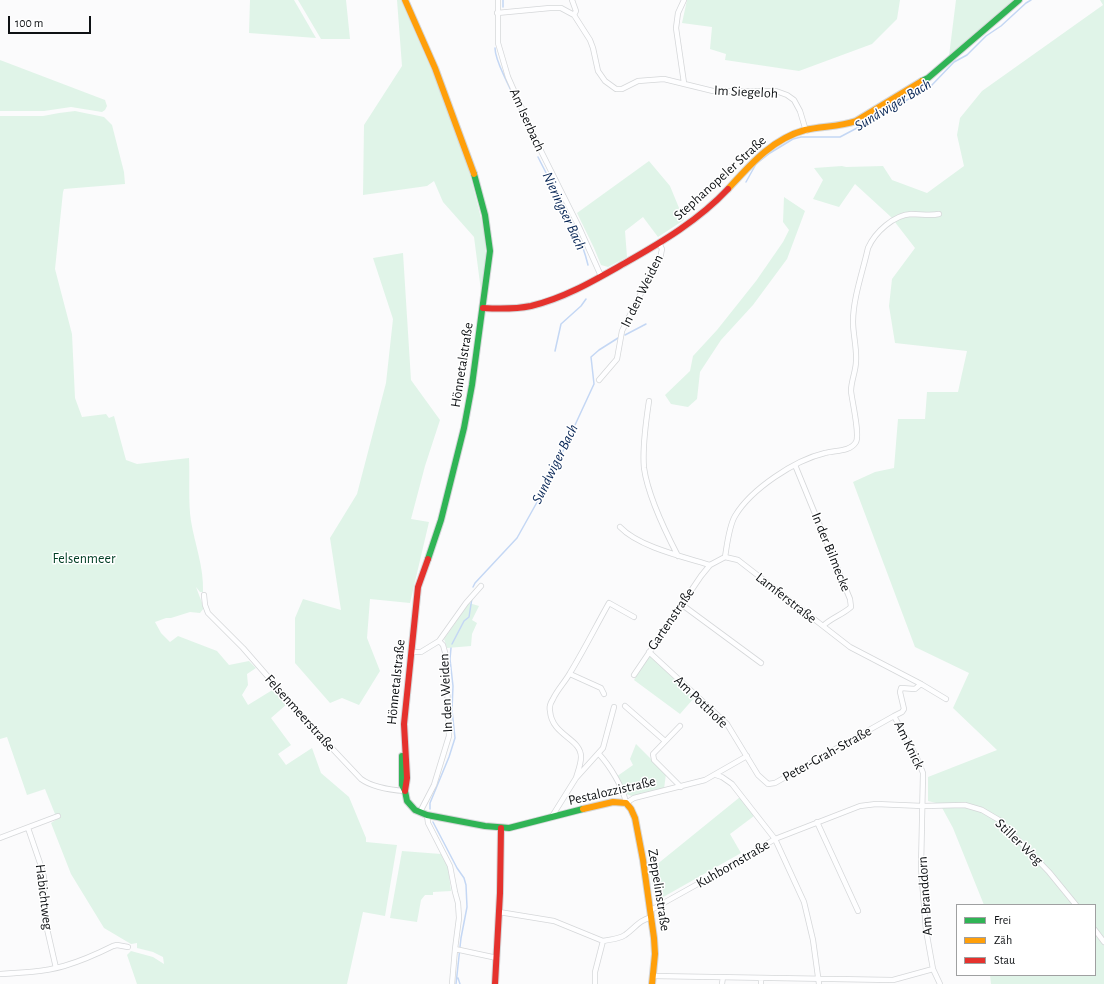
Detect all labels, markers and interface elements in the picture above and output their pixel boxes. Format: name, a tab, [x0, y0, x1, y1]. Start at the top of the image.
scale bar	[10, 8, 93, 34]
text: 100 m	[15, 17, 43, 29]
water label: Sundwiger Bach	[851, 75, 935, 135]
street label: Im Siegeloh	[713, 82, 779, 102]
street label: Am Iserbach	[506, 86, 548, 154]
street label: Stephanopeler Straße	[670, 132, 770, 224]
water label: Nieringser Bach	[538, 169, 590, 253]
street label: In den Weiden	[617, 252, 667, 330]
street label: Hönnetalstraße	[447, 321, 477, 409]
water label: Sundwiger Bach	[528, 421, 582, 507]
street label: In der Bilmecke	[808, 510, 854, 594]
park label: Felsenmeer	[53, 551, 115, 567]
street label: Lamferstraße	[752, 569, 820, 627]
street label: Gartenstraße	[644, 585, 698, 653]
street label: Hönnetalstraße	[383, 638, 409, 726]
street label: In den Weiden	[436, 653, 456, 733]
street label: Felsenmeerstraße	[261, 671, 339, 755]
street label: Am Potthofe	[671, 672, 731, 732]
street label: Am Knick	[890, 718, 928, 772]
street label: Peter-Grah-Straße	[780, 723, 874, 785]
street label: Pestalozzistraße	[567, 773, 657, 809]
street label: Stiller Weg	[992, 815, 1046, 869]
street label: Kuhbornstraße	[693, 836, 773, 892]
street label: Zeppelinstraße	[644, 848, 674, 932]
street label: Am Branddorn	[914, 856, 936, 936]
street label: Habichtweg	[32, 863, 56, 931]
legend	[956, 904, 1096, 976]
text: Frei	[994, 914, 1011, 926]
text: Zäh	[994, 934, 1012, 946]
text: Stau	[994, 954, 1015, 966]

